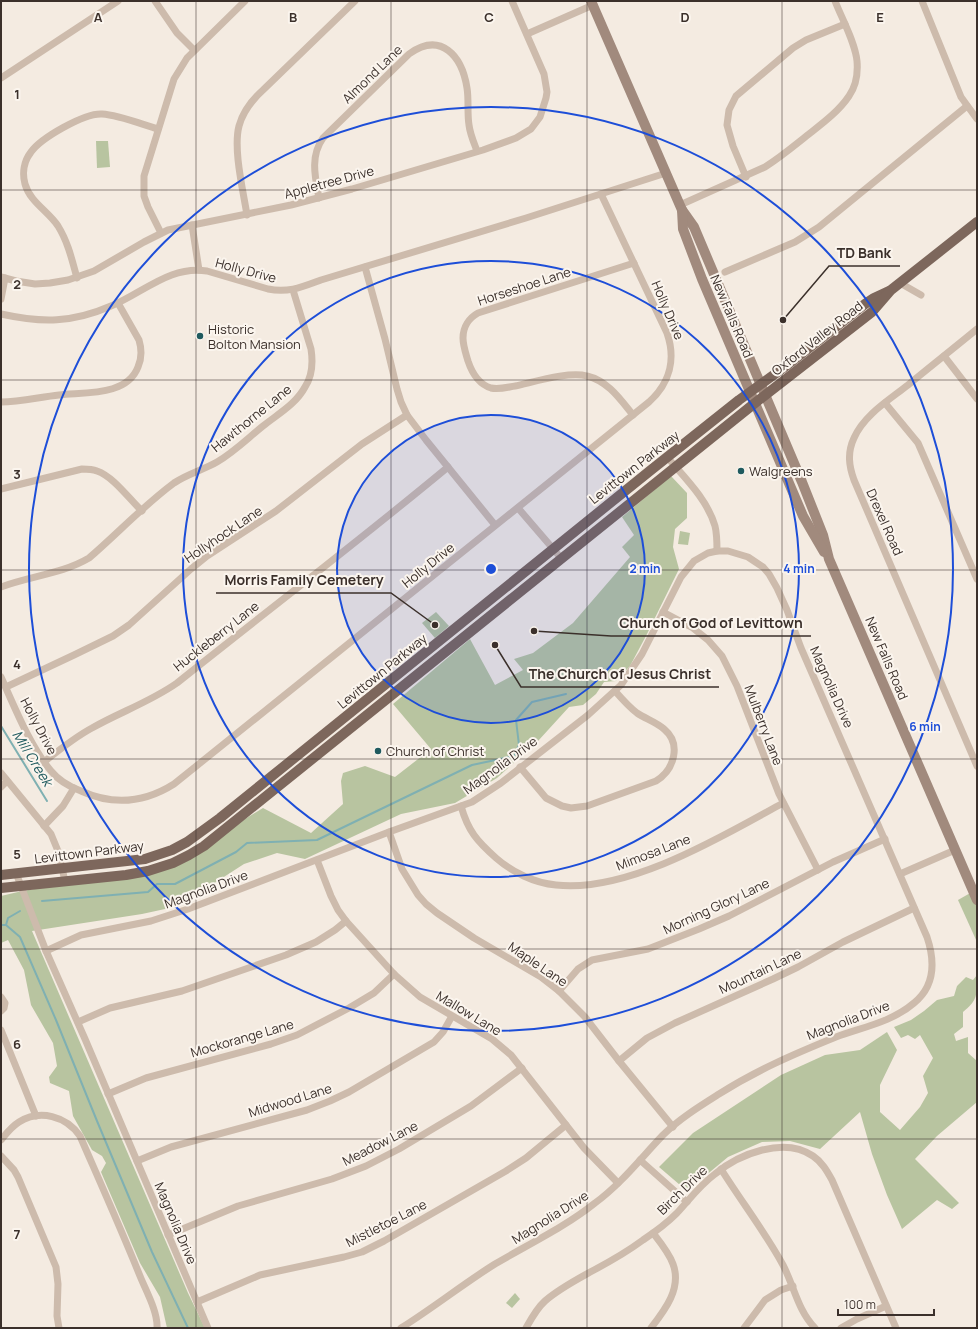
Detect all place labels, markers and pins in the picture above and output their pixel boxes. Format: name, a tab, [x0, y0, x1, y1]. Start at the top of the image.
callout: TD Bank	[829, 240, 900, 266]
place label: Historic Bolton Mansion	[208, 320, 301, 353]
marker: Historic Bolton Mansion	[195, 331, 205, 341]
place label: Walgreens	[749, 462, 813, 480]
marker: Walgreens	[736, 466, 746, 476]
centre of rings	[484, 562, 498, 576]
callout: Morris Family Cemetery	[216, 567, 391, 593]
callout: Church of God of Levittown	[611, 610, 811, 636]
callout: The Church of Jesus Christ	[521, 661, 719, 687]
place label: Church of Christ	[386, 742, 485, 760]
marker: Church of Christ	[373, 746, 383, 756]

